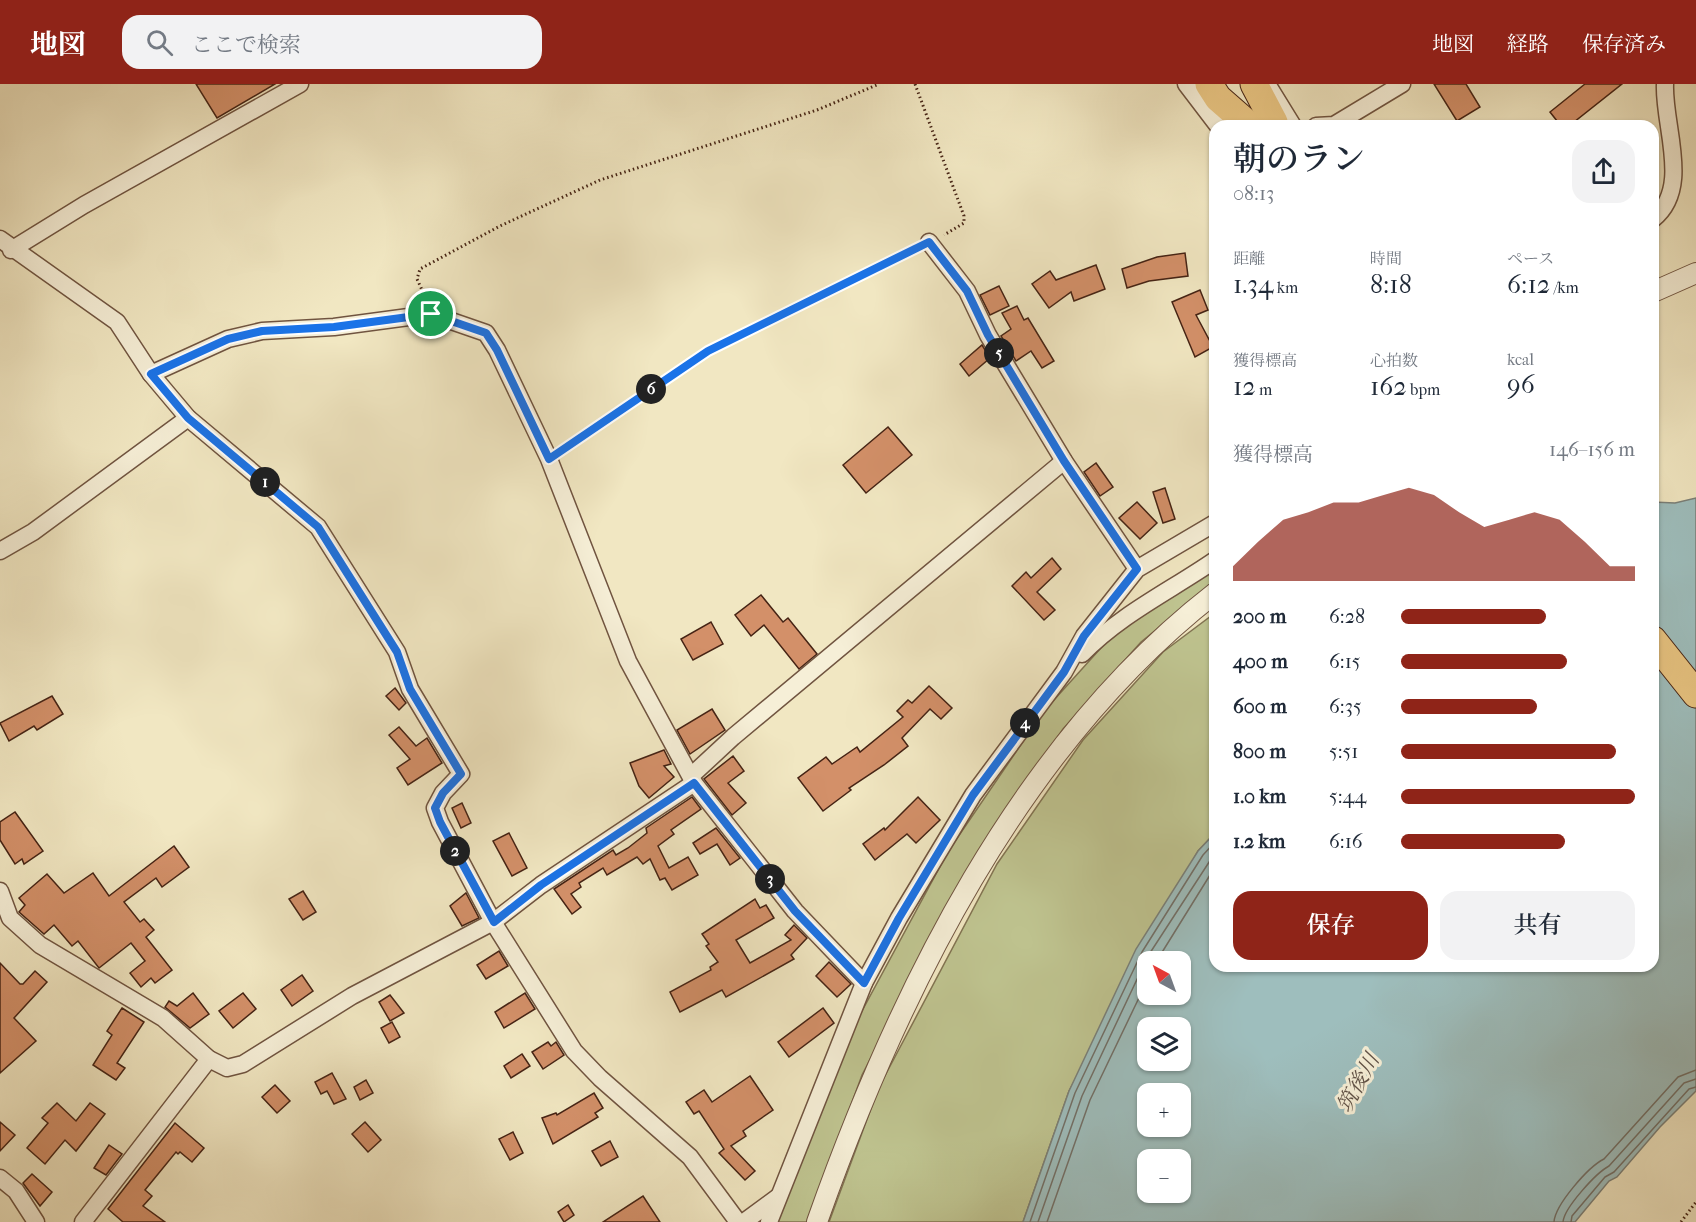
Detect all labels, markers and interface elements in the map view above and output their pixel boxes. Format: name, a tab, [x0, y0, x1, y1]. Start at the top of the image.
search box	[122, 15, 542, 69]
icon: search	[143, 26, 176, 59]
text: 地図	[30, 28, 86, 61]
text: ここで検索	[191, 32, 301, 58]
text: 地図	[1432, 32, 1474, 56]
text: 経路	[1507, 32, 1549, 56]
text: 保存済み	[1582, 32, 1666, 56]
text: 朝のラン	[1233, 140, 1365, 179]
button: share	[1572, 140, 1635, 203]
text: 08:13	[1233, 182, 1274, 205]
text: 距離	[1233, 249, 1265, 268]
text: 時間	[1370, 249, 1402, 268]
text: ペース	[1507, 249, 1554, 268]
text: 1.34	[1233, 269, 1273, 300]
text: 8:18	[1370, 269, 1412, 300]
text: 6:12	[1507, 269, 1550, 300]
text: km	[1273, 278, 1298, 297]
text: /km	[1550, 278, 1579, 297]
pin	[405, 288, 456, 339]
icon: arrive	[414, 297, 447, 330]
pin: 5	[984, 338, 1014, 368]
text: 5	[996, 343, 1002, 362]
text: kcal	[1507, 350, 1534, 369]
text: 獲得標高	[1233, 351, 1297, 370]
text: 心拍数	[1370, 351, 1418, 370]
text: 96	[1507, 369, 1535, 400]
text: 12	[1233, 371, 1256, 402]
text: 162	[1370, 371, 1407, 402]
pin: 6	[636, 374, 666, 404]
text: 6	[647, 379, 655, 398]
text: m	[1256, 380, 1272, 399]
text: bpm	[1407, 380, 1440, 399]
text: 146–156 m	[1549, 438, 1635, 461]
text: 獲得標高	[1233, 443, 1313, 466]
pin: 1	[250, 467, 280, 497]
text: 1	[262, 472, 268, 491]
text: 200 m	[1233, 605, 1286, 628]
text: 6:28	[1329, 605, 1365, 628]
text: 400 m	[1233, 650, 1288, 673]
text: 6:15	[1329, 650, 1360, 673]
text: 600 m	[1233, 695, 1287, 718]
text: 6:35	[1329, 695, 1362, 718]
pin: 4	[1010, 708, 1040, 738]
text: 4	[1020, 713, 1030, 732]
text: 800 m	[1233, 740, 1286, 763]
text: 5:51	[1329, 740, 1358, 763]
text: 1.0 km	[1233, 785, 1286, 808]
text: 5:44	[1329, 785, 1366, 808]
text: 1.2 km	[1233, 830, 1286, 853]
text: 6:16	[1329, 830, 1363, 853]
pin: 2	[440, 836, 470, 866]
text: 2	[451, 841, 459, 860]
pin: 3	[755, 864, 785, 894]
text: 3	[767, 869, 773, 888]
button: 保存	[1233, 891, 1428, 960]
button: 共有	[1440, 891, 1635, 960]
north arrow	[1137, 951, 1191, 1005]
map controls	[1137, 951, 1191, 1203]
button: layers	[1137, 1017, 1191, 1071]
water label: 筑後川	[1332, 1048, 1385, 1116]
button: +	[1137, 1083, 1191, 1137]
button: −	[1137, 1149, 1191, 1203]

